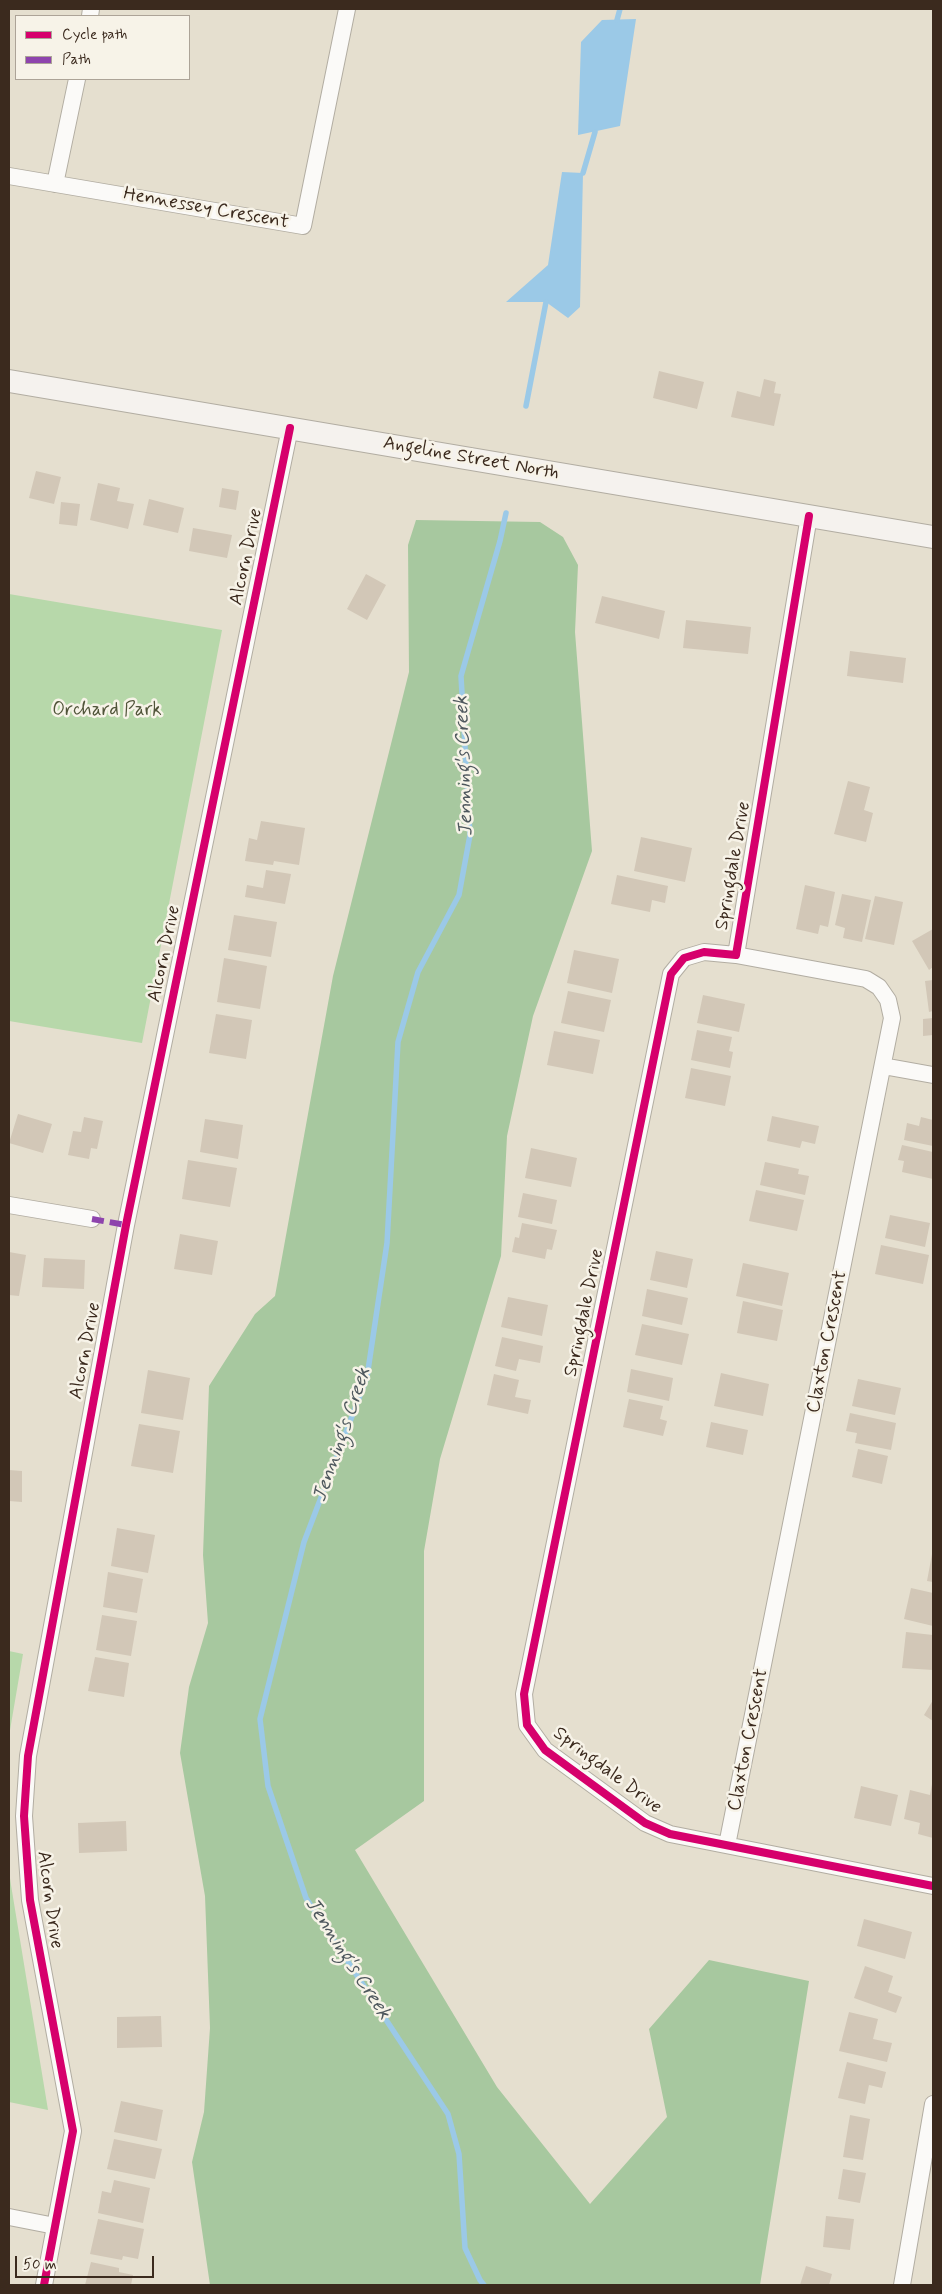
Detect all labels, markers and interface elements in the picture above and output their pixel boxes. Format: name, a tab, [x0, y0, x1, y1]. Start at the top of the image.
legend	[15, 15, 190, 80]
text: Cycle path	[62, 25, 127, 45]
text: Path	[62, 50, 91, 70]
street label: Hennessey Crescent	[122, 183, 290, 235]
street label: Angeline Street North	[381, 432, 561, 486]
street label: Alcorn Drive	[226, 506, 268, 608]
water label: Jenning's Creek	[451, 695, 479, 837]
park label: Orchard Park	[52, 700, 162, 722]
street label: Springdale Drive	[711, 800, 757, 932]
street label: Alcorn Drive	[144, 903, 186, 1005]
street label: Springdale Drive	[560, 1247, 610, 1379]
street label: Claxton Crescent	[803, 1269, 853, 1415]
street label: Alcorn Drive	[65, 1301, 107, 1401]
water label: Jenning's Creek	[309, 1365, 377, 1505]
street label: Claxton Crescent	[724, 1667, 774, 1813]
street label: Springdale Drive	[548, 1723, 666, 1819]
street label: Alcorn Drive	[31, 1850, 67, 1950]
water label: Jenning's Creek	[299, 1894, 395, 2024]
scale bar	[18, 2246, 156, 2278]
text: 50 m	[23, 2255, 57, 2275]

